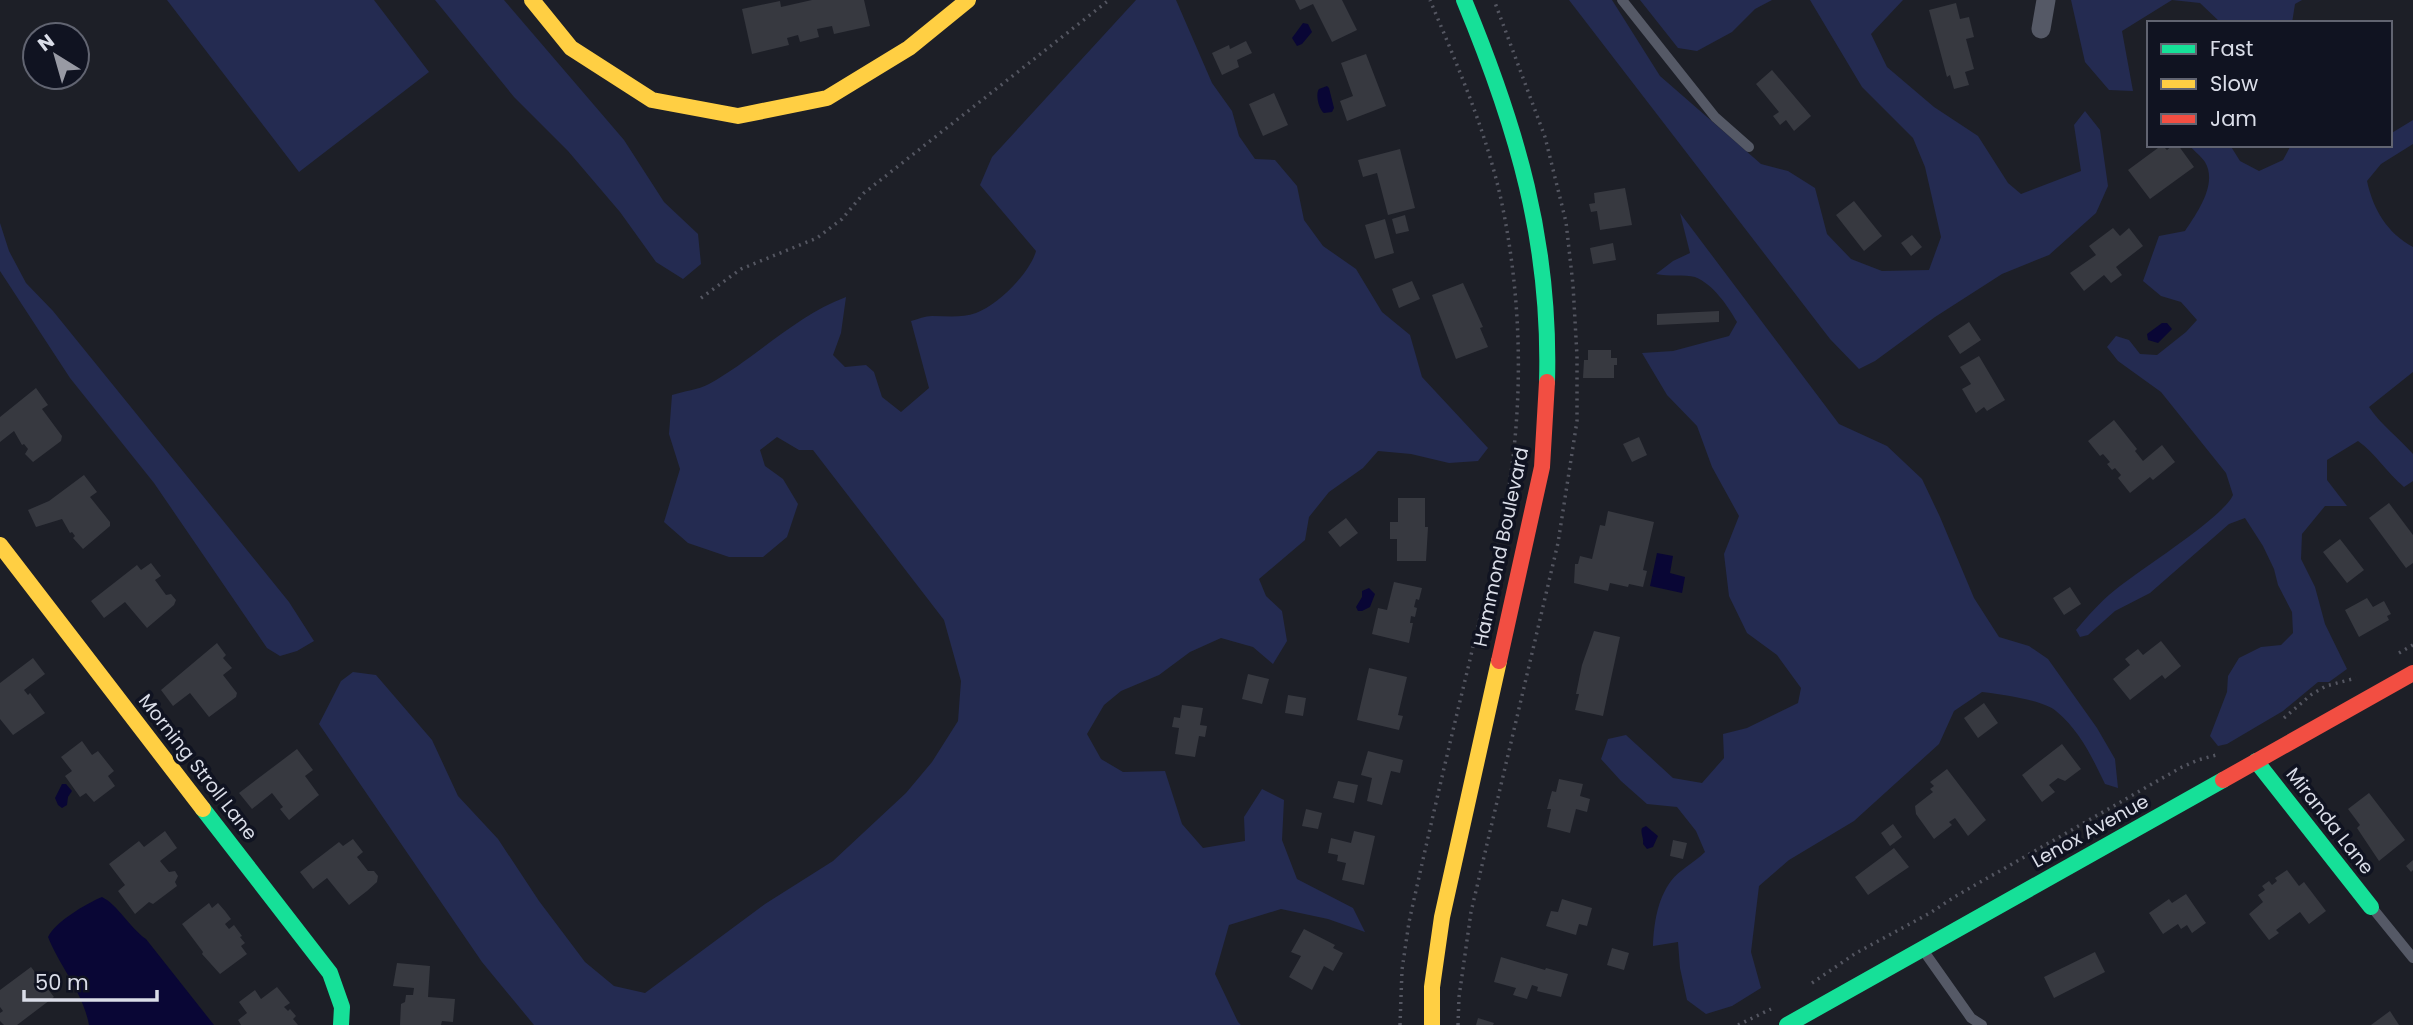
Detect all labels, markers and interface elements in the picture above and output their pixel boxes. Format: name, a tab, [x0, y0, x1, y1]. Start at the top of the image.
north arrow	[21, 21, 91, 91]
legend	[2147, 21, 2392, 147]
text: N	[32, 28, 60, 58]
text: Fast	[2210, 34, 2253, 63]
text: Slow	[2210, 69, 2258, 98]
text: Jam	[2210, 104, 2257, 133]
street label: Hammond Boulevard	[1467, 445, 1535, 649]
street label: Morning Stroll Lane	[132, 688, 264, 846]
street label: Miranda Lane	[2280, 762, 2380, 880]
street label: Lenox Avenue	[2027, 788, 2153, 874]
scale bar	[24, 958, 158, 1002]
text: 50 m	[35, 968, 89, 997]

